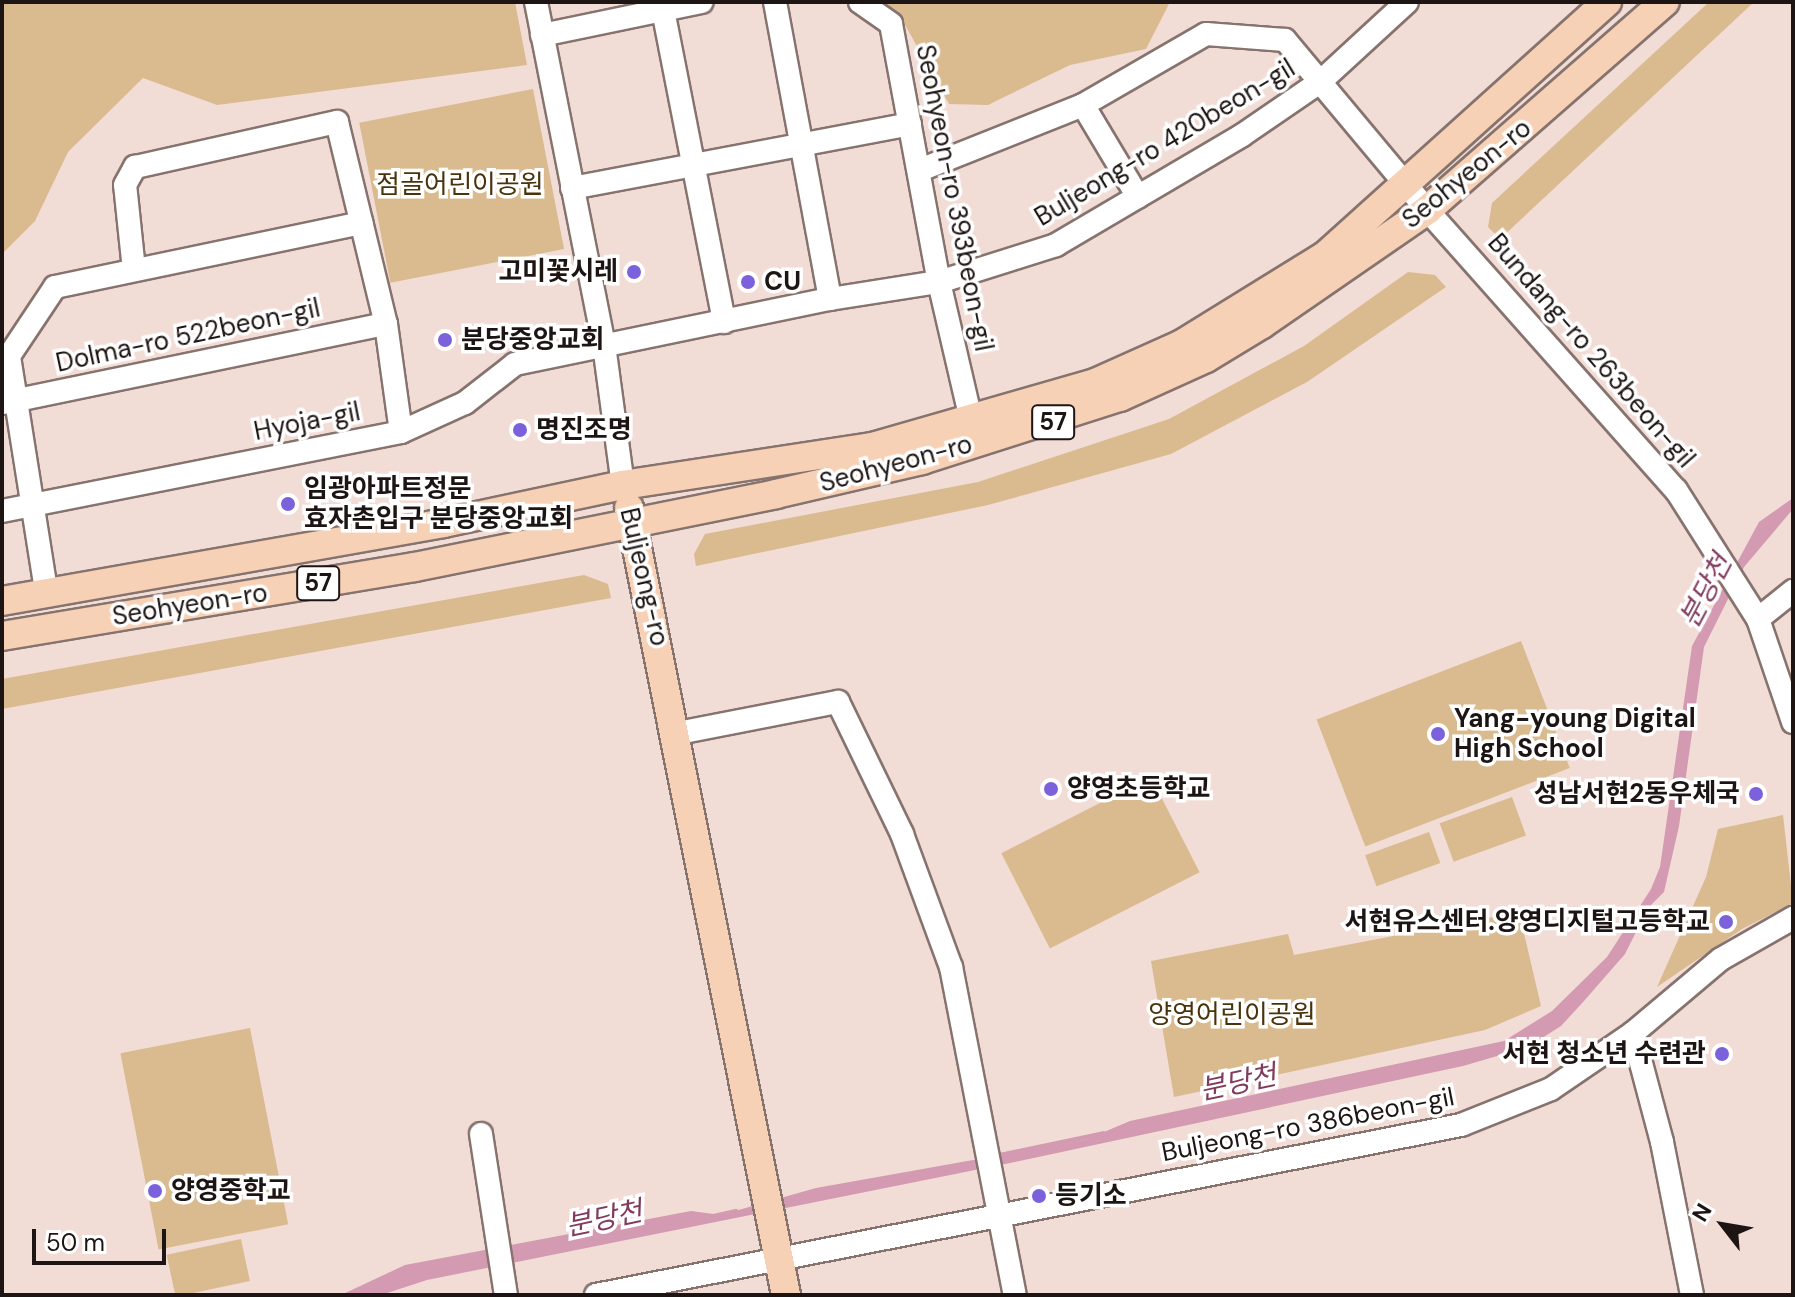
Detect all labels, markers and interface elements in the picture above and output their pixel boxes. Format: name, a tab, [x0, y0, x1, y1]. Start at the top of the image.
street label: Seohyeon-ro 393beon-gil	[909, 42, 999, 354]
street label: Buljeong-ro 420beon-gil	[1029, 53, 1301, 233]
street label: Seohyeon-ro	[1396, 113, 1538, 235]
park label: 점골어린이공원	[376, 169, 544, 201]
street label: Bundang-ro 263beon-gil	[1481, 228, 1701, 474]
place label: 고미꽃시레	[498, 256, 618, 288]
marker: 고미꽃시레	[625, 263, 643, 281]
place label: CU	[764, 266, 801, 298]
marker: CU	[739, 273, 757, 291]
street label: Dolma-ro 522beon-gil	[53, 293, 323, 379]
place label: 분당중앙교회	[461, 324, 605, 356]
marker: 분당중앙교회	[436, 331, 454, 349]
street label: Hyoja-gil	[251, 396, 363, 448]
road number: 57	[1031, 402, 1075, 442]
place label: 명진조명	[536, 414, 632, 446]
marker: 명진조명	[511, 421, 529, 439]
street label: Seohyeon-ro	[816, 429, 976, 499]
place label: 임광아파트정문 효자촌입구 분당중앙교회	[304, 473, 573, 534]
marker: 임광아파트정문 효자촌입구 분당중앙교회	[279, 495, 297, 513]
street label: Buljeong-ro	[613, 505, 675, 649]
water label: 분당천	[1673, 549, 1739, 633]
road number: 57	[296, 563, 340, 603]
street label: Seohyeon-ro	[110, 577, 270, 633]
place label: Yang-young Digital High School	[1454, 703, 1696, 764]
marker: Yang-young Digital High School	[1429, 725, 1447, 743]
place label: 양영초등학교	[1067, 773, 1211, 805]
place label: 성남서현2동우체국	[1534, 778, 1740, 810]
marker: 양영초등학교	[1042, 780, 1060, 798]
marker: 성남서현2동우체국	[1747, 785, 1765, 803]
place label: 서현유스센터.양영디지털고등학교	[1345, 906, 1710, 938]
marker: 서현유스센터.양영디지털고등학교	[1717, 913, 1735, 931]
park label: 양영어린이공원	[1148, 999, 1316, 1031]
place label: 서현 청소년 수련관	[1502, 1038, 1706, 1070]
marker: 서현 청소년 수련관	[1713, 1045, 1731, 1063]
water label: 분당천	[1197, 1059, 1279, 1107]
street label: Buljeong-ro 386beon-gil	[1159, 1081, 1457, 1169]
place label: 양영중학교	[171, 1175, 291, 1207]
place label: 등기소	[1055, 1180, 1127, 1212]
marker: 양영중학교	[146, 1182, 164, 1200]
north arrow	[1683, 1185, 1763, 1265]
marker: 등기소	[1030, 1187, 1048, 1205]
water label: 분당천	[563, 1195, 645, 1243]
text: N	[1685, 1198, 1719, 1227]
scale bar	[36, 1213, 170, 1263]
text: 50 m	[46, 1227, 105, 1258]

